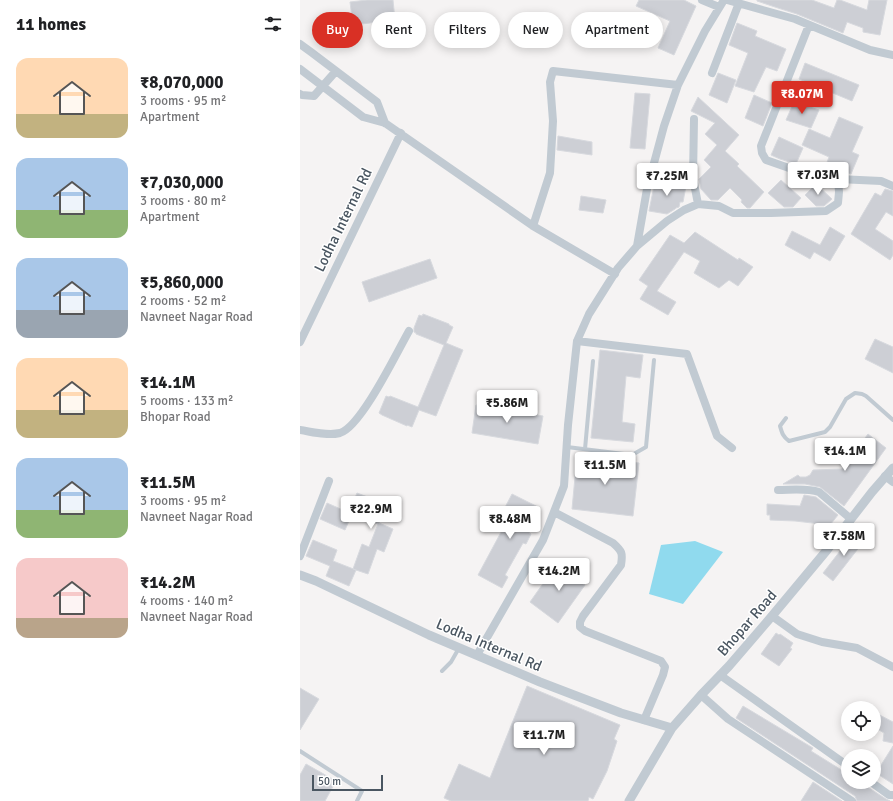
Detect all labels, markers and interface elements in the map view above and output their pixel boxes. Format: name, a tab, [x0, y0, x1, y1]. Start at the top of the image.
chip: Buy	[312, 12, 363, 48]
chip: Rent	[371, 12, 426, 48]
chip: Filters	[434, 12, 500, 48]
chip: New	[508, 12, 563, 48]
chip: Apartment	[571, 12, 663, 48]
icon: filters	[262, 13, 284, 35]
text: 11 homes	[16, 14, 86, 35]
text: ₹8,070,000	[140, 72, 223, 93]
icon: home	[48, 74, 96, 122]
pin: ₹8.07M	[769, 81, 835, 115]
text: ₹8.07M	[781, 86, 823, 102]
text: 3 rooms · 95 m²	[140, 93, 226, 109]
text: Apartment	[140, 109, 200, 125]
pin: ₹7.03M	[785, 162, 851, 196]
pin: ₹7.25M	[634, 163, 700, 197]
street label: Lodha Internal Rd	[310, 165, 376, 275]
text: ₹7.03M	[797, 167, 839, 183]
text: ₹7.25M	[646, 168, 688, 184]
text: ₹7,030,000	[140, 172, 223, 193]
icon: home	[48, 174, 96, 222]
text: 3 rooms · 80 m²	[140, 193, 226, 209]
text: Apartment	[140, 209, 200, 225]
text: ₹5,860,000	[140, 272, 223, 293]
icon: home	[48, 274, 96, 322]
text: 2 rooms · 52 m²	[140, 293, 226, 309]
text: Navneet Nagar Road	[140, 309, 253, 325]
text: ₹14.1M	[140, 372, 196, 393]
icon: home	[48, 374, 96, 422]
pin: ₹5.86M	[474, 390, 540, 424]
text: 5 rooms · 133 m²	[140, 393, 233, 409]
text: ₹5.86M	[486, 395, 528, 411]
text: Bhopar Road	[140, 409, 211, 425]
pin: ₹14.1M	[812, 438, 878, 472]
text: ₹14.1M	[824, 443, 866, 459]
pin: ₹11.5M	[572, 452, 638, 486]
text: ₹11.5M	[584, 457, 626, 473]
text: ₹11.5M	[140, 472, 196, 493]
icon: home	[48, 474, 96, 522]
text: 3 rooms · 95 m²	[140, 493, 226, 509]
pin: ₹22.9M	[338, 496, 404, 530]
text: ₹22.9M	[350, 501, 392, 517]
pin: ₹8.48M	[477, 506, 543, 540]
text: Navneet Nagar Road	[140, 509, 253, 525]
text: ₹8.48M	[489, 511, 531, 527]
pin: ₹7.58M	[811, 523, 877, 557]
text: ₹7.58M	[823, 528, 865, 544]
pin: ₹14.2M	[526, 558, 592, 592]
text: ₹14.2M	[538, 563, 580, 579]
text: ₹14.2M	[140, 572, 196, 593]
icon: home	[48, 574, 96, 622]
street label: Bhopar Road	[713, 586, 781, 660]
text: 4 rooms · 140 m²	[140, 593, 233, 609]
text: Navneet Nagar Road	[140, 609, 253, 625]
street label: Lodha Internal Rd	[433, 615, 545, 675]
map controls	[841, 701, 881, 789]
button: locate	[841, 701, 881, 741]
pin: ₹11.7M	[511, 722, 577, 756]
text: ₹11.7M	[523, 727, 565, 743]
button: layers	[841, 749, 881, 789]
scale bar	[312, 773, 383, 792]
text: 50 m	[318, 775, 341, 788]

